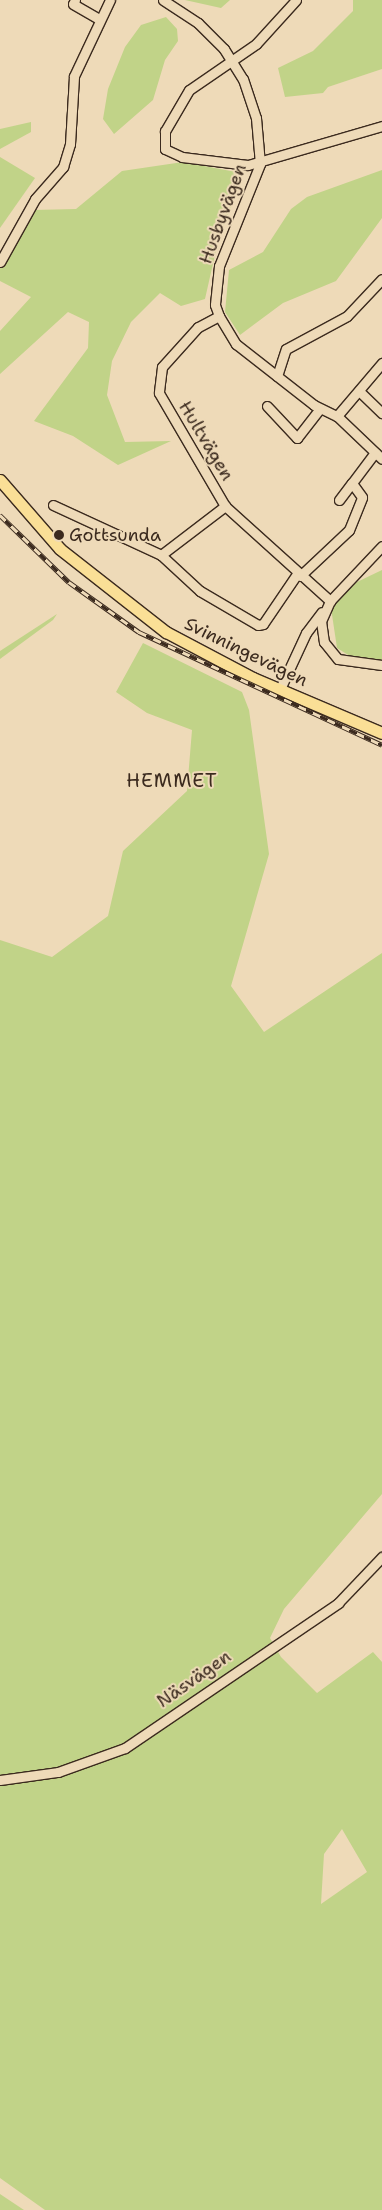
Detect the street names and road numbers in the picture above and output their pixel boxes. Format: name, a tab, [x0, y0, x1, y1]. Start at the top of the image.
street label: Husbyvägen	[195, 161, 251, 267]
street label: Hultvägen	[174, 397, 238, 485]
street label: Svinningevägen	[181, 613, 311, 691]
street label: Näsvägen	[153, 1646, 235, 1712]

